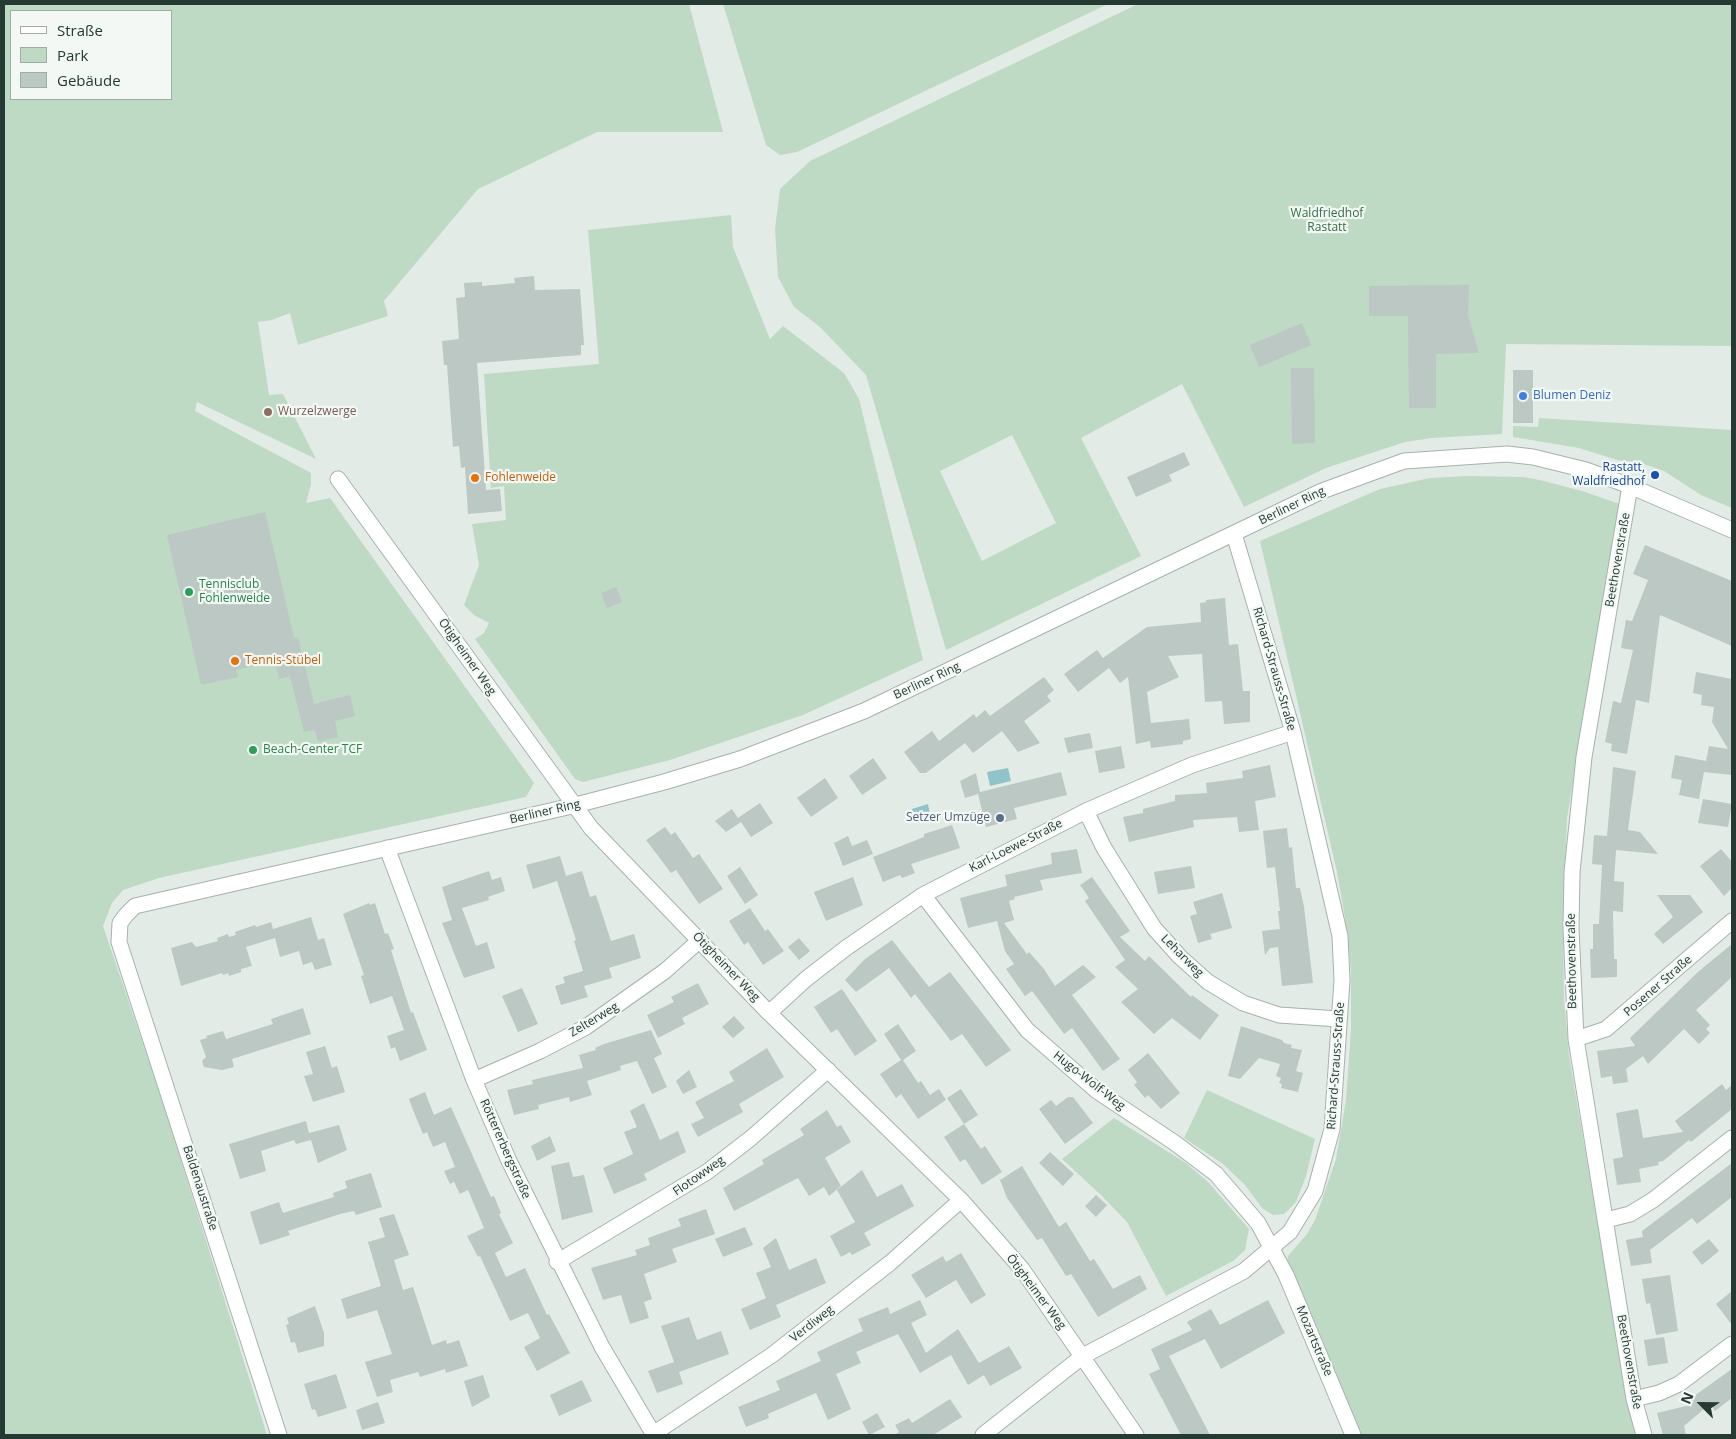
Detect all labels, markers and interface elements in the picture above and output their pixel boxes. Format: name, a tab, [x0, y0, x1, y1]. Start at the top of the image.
legend	[10, 10, 172, 100]
text: Straße	[57, 20, 103, 40]
text: Park	[57, 45, 88, 65]
text: Gebäude	[57, 70, 121, 90]
park label: Waldfriedhof Rastatt	[1291, 207, 1363, 235]
place label: Blumen Deniz	[1533, 389, 1611, 403]
marker: Blumen Deniz	[1517, 390, 1529, 402]
place label: Wurzelzwerge	[278, 405, 357, 419]
marker: Wurzelzwerge	[262, 406, 274, 418]
place label: Rastatt, Waldfriedhof	[1572, 461, 1645, 489]
marker: Rastatt, Waldfriedhof	[1649, 469, 1661, 481]
place label: Fohlenweide	[485, 471, 556, 485]
marker: Fohlenweide	[469, 472, 481, 484]
street label: Berliner Ring	[1257, 484, 1327, 528]
street label: Beethovenstraße	[1603, 512, 1633, 608]
place label: Tennisclub Fohlenweide	[199, 578, 270, 606]
marker: Tennisclub Fohlenweide	[183, 586, 195, 598]
street label: Richard-Strauss-Straße	[1249, 605, 1299, 733]
street label: Ötigheimer Weg	[435, 616, 499, 698]
place label: Tennis-Stübel	[245, 654, 321, 668]
marker: Tennis-Stübel	[229, 655, 241, 667]
street label: Berliner Ring	[891, 659, 963, 703]
place label: Beach-Center TCF	[263, 743, 362, 757]
marker: Beach-Center TCF	[247, 744, 259, 756]
street label: Berliner Ring	[508, 797, 582, 827]
place label: Setzer Umzüge	[906, 811, 990, 825]
marker: Setzer Umzüge	[994, 812, 1006, 824]
street label: Karl-Loewe-Straße	[967, 816, 1065, 876]
street label: Beethovenstraße	[1564, 913, 1580, 1009]
street label: Ötigheimer Weg	[689, 929, 763, 1005]
street label: Leharweg	[1158, 932, 1206, 980]
street label: Posener Straße	[1621, 952, 1695, 1020]
street label: Zelterweg	[567, 1000, 621, 1040]
street label: Richard-Strauss-Straße	[1324, 1002, 1348, 1130]
street label: Hugo-Wolf-Weg	[1050, 1048, 1128, 1114]
street label: Röttererbergstraße	[477, 1097, 533, 1201]
street label: Baldenaustraße	[179, 1144, 221, 1232]
street label: Flotowweg	[670, 1153, 728, 1199]
street label: Ötigheimer Weg	[1003, 1252, 1069, 1332]
street label: Verdiweg	[787, 1302, 837, 1346]
street label: Mozartstraße	[1293, 1304, 1335, 1378]
street label: Beethovenstraße	[1614, 1314, 1644, 1410]
north arrow	[1676, 1379, 1726, 1429]
text: N	[1676, 1389, 1698, 1407]

